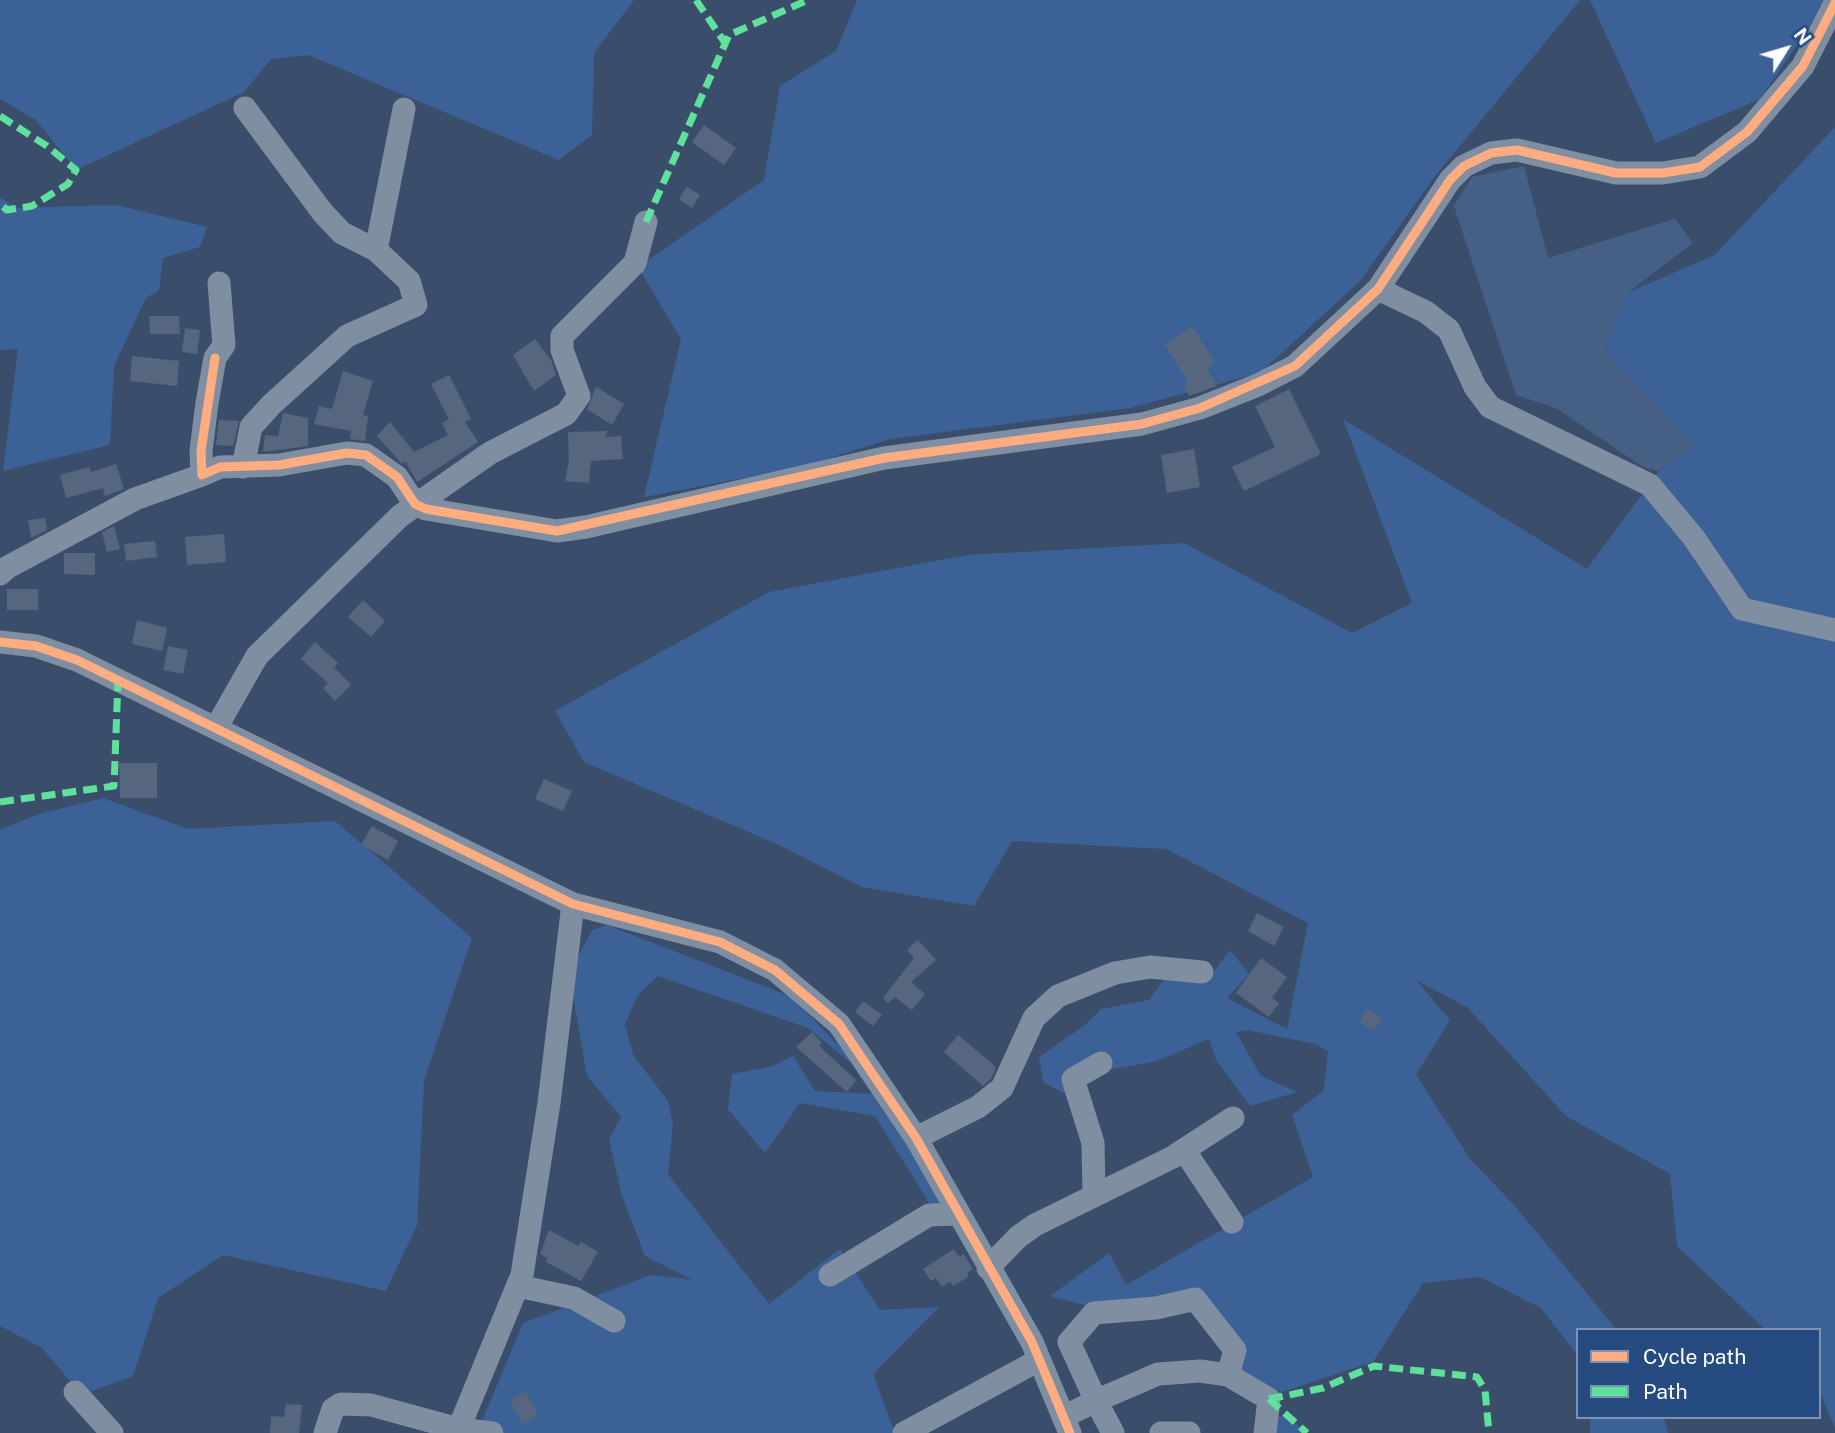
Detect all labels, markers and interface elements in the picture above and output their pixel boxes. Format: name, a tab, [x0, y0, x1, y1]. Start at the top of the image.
north arrow	[1751, 14, 1821, 84]
text: N	[1790, 24, 1816, 49]
legend	[1576, 1328, 1821, 1419]
text: Cycle path	[1643, 1344, 1746, 1369]
text: Path	[1643, 1379, 1688, 1404]

